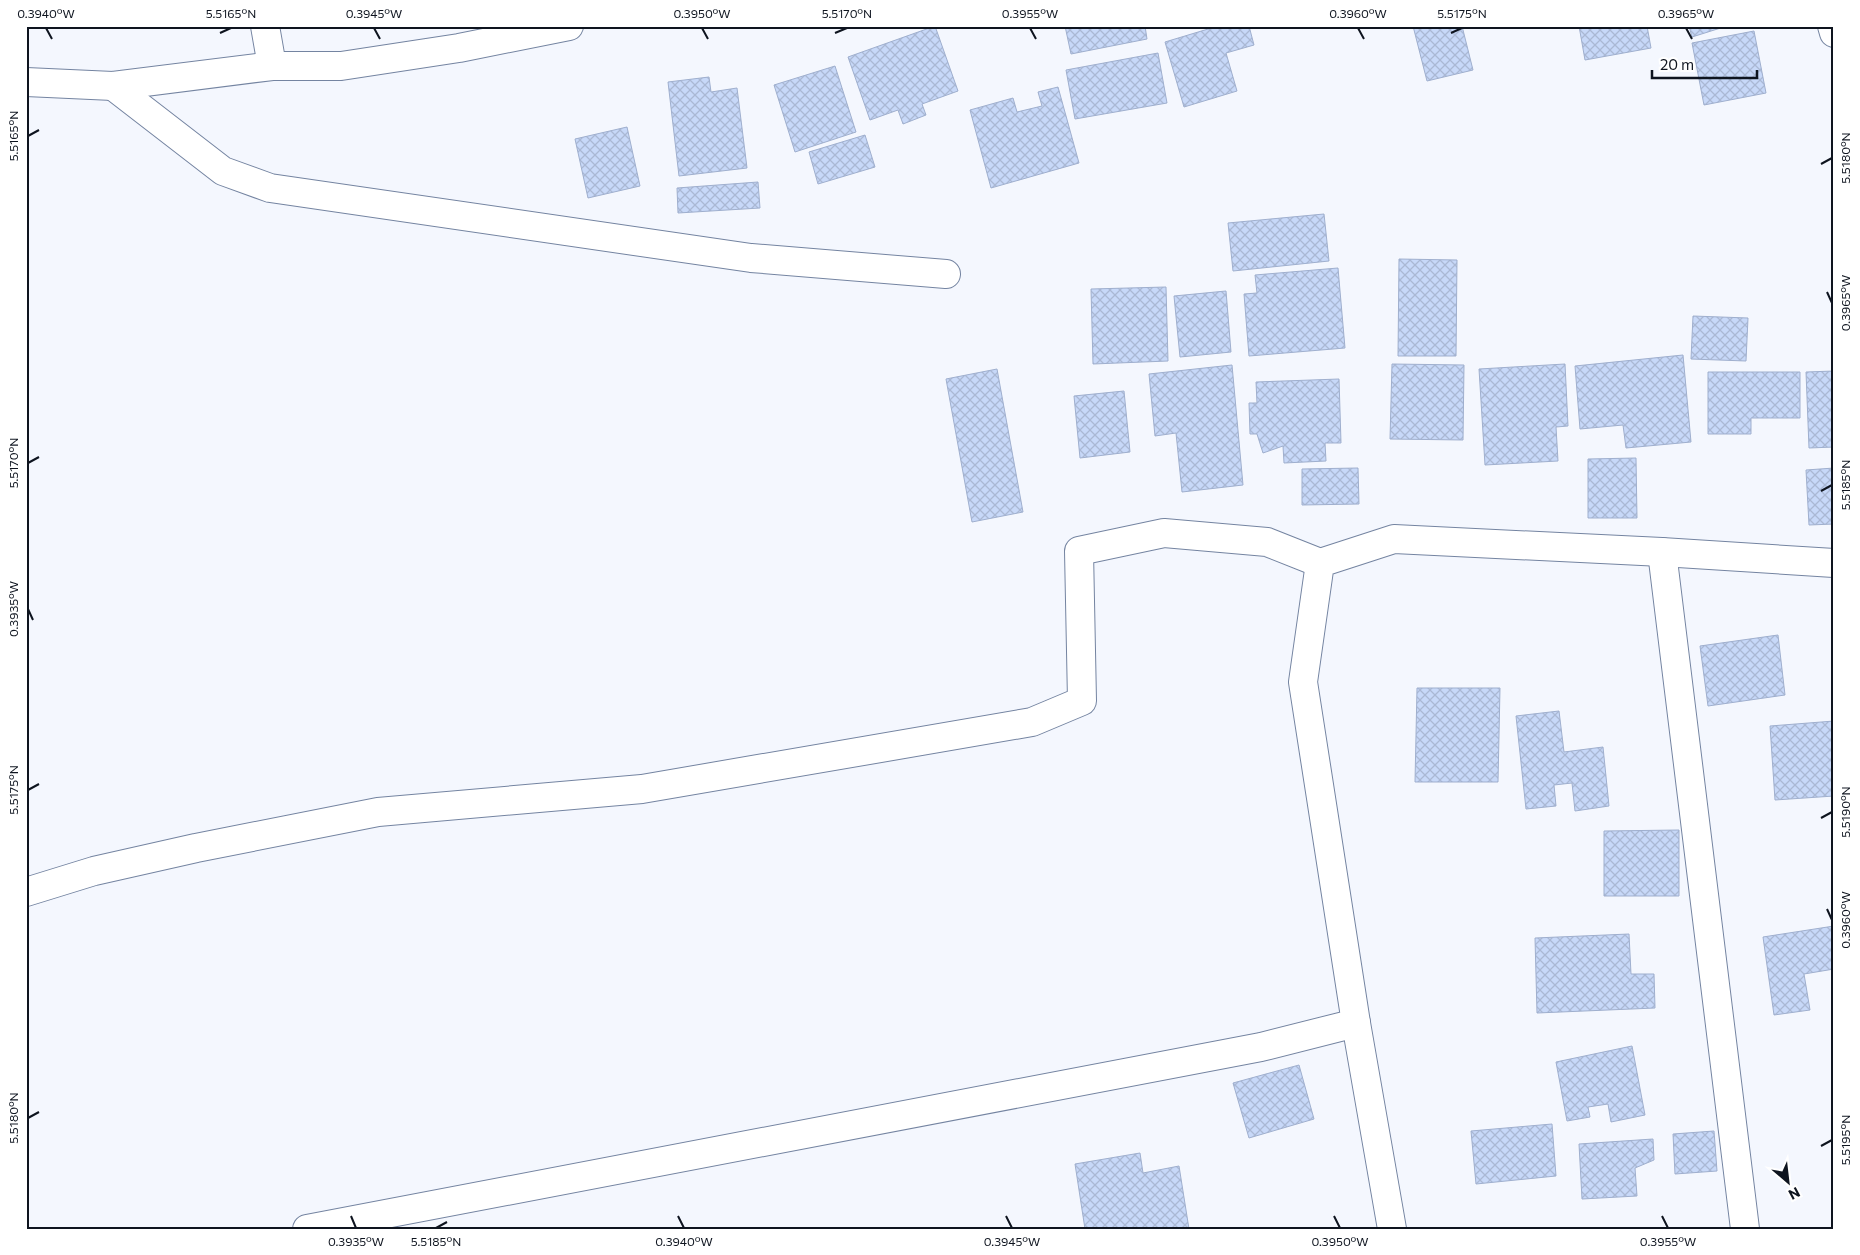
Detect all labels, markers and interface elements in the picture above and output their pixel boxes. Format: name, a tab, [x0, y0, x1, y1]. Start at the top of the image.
text: 0.3940°W	[17, 6, 75, 20]
text: 5.5165°N	[206, 6, 256, 20]
text: 0.3945°W	[346, 6, 402, 20]
text: 0.3950°W	[673, 6, 731, 20]
text: 5.5170°N	[822, 6, 872, 20]
text: 0.3955°W	[1002, 6, 1058, 20]
text: 0.3960°W	[1329, 6, 1387, 20]
text: 5.5175°N	[1437, 6, 1487, 20]
text: 0.3965°W	[1658, 6, 1714, 20]
scale bar	[1652, 48, 1758, 80]
text: 20 m	[1660, 55, 1694, 73]
text: 5.5165°N	[6, 111, 20, 161]
text: 5.5180°N	[1838, 132, 1852, 184]
text: 0.3965°W	[1838, 275, 1852, 331]
text: 5.5170°N	[6, 438, 20, 488]
text: 5.5185°N	[1838, 460, 1852, 510]
text: 0.3935°W	[6, 581, 20, 637]
text: 5.5175°N	[6, 765, 20, 815]
text: 5.5190°N	[1838, 786, 1852, 838]
text: 0.3960°W	[1838, 891, 1852, 949]
text: 5.5180°N	[6, 1092, 20, 1144]
text: 5.5195°N	[1838, 1115, 1852, 1165]
north arrow	[1762, 1158, 1812, 1208]
text: N	[1786, 1184, 1803, 1204]
text: 0.3935°W	[328, 1234, 384, 1248]
text: 5.5185°N	[411, 1234, 461, 1248]
text: 0.3940°W	[655, 1234, 713, 1248]
text: 0.3945°W	[984, 1234, 1040, 1248]
text: 0.3950°W	[1311, 1234, 1369, 1248]
text: 0.3955°W	[1640, 1234, 1696, 1248]

